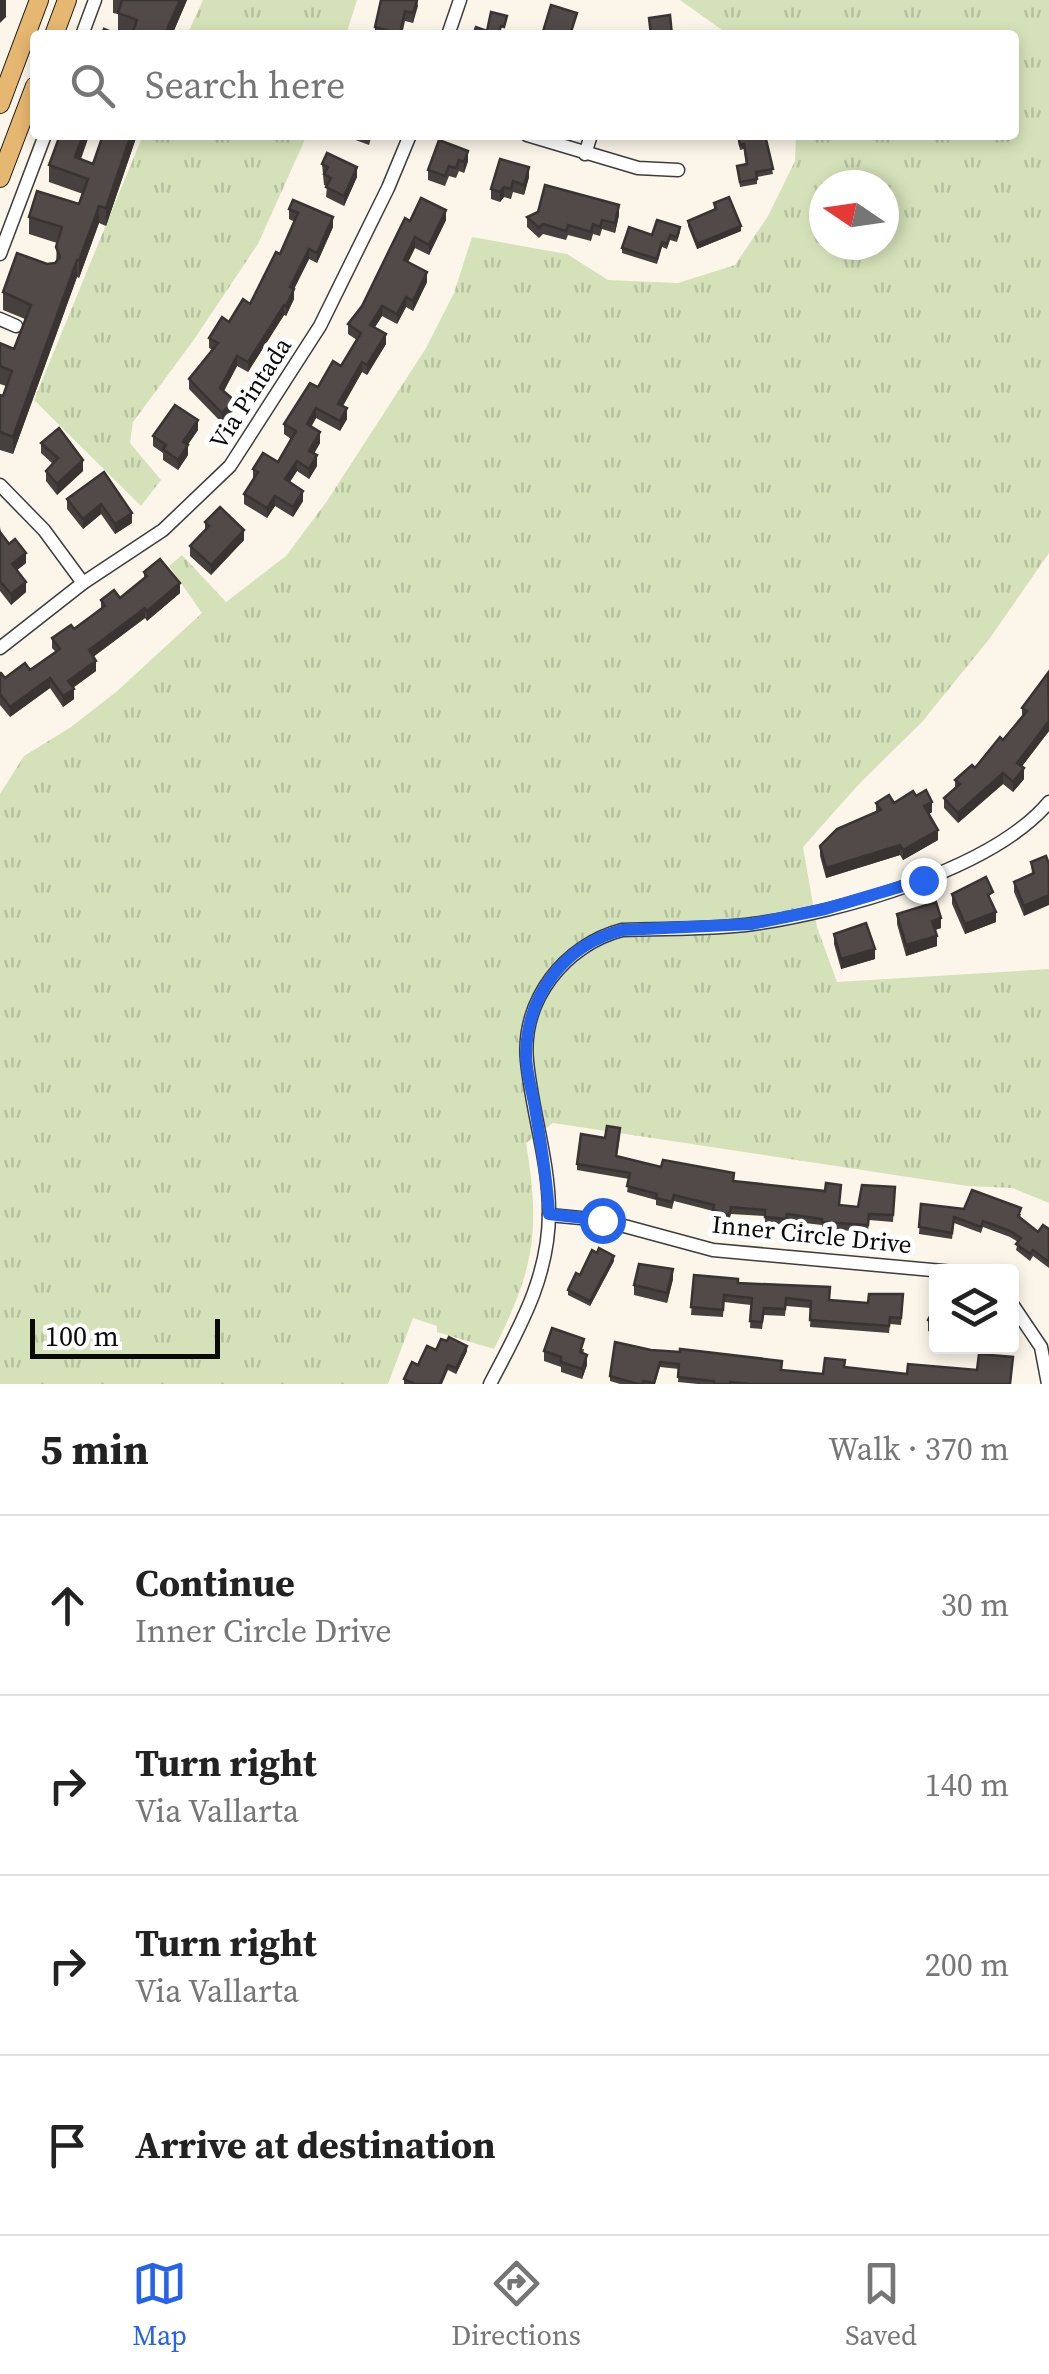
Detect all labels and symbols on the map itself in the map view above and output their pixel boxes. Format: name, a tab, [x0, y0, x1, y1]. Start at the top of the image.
north arrow	[809, 170, 899, 260]
street label: Via Pintada	[201, 330, 299, 456]
route end	[901, 858, 947, 904]
route start	[580, 1198, 626, 1244]
street label: Inner Circle Drive	[711, 1207, 913, 1261]
scale bar	[30, 1314, 220, 1358]

